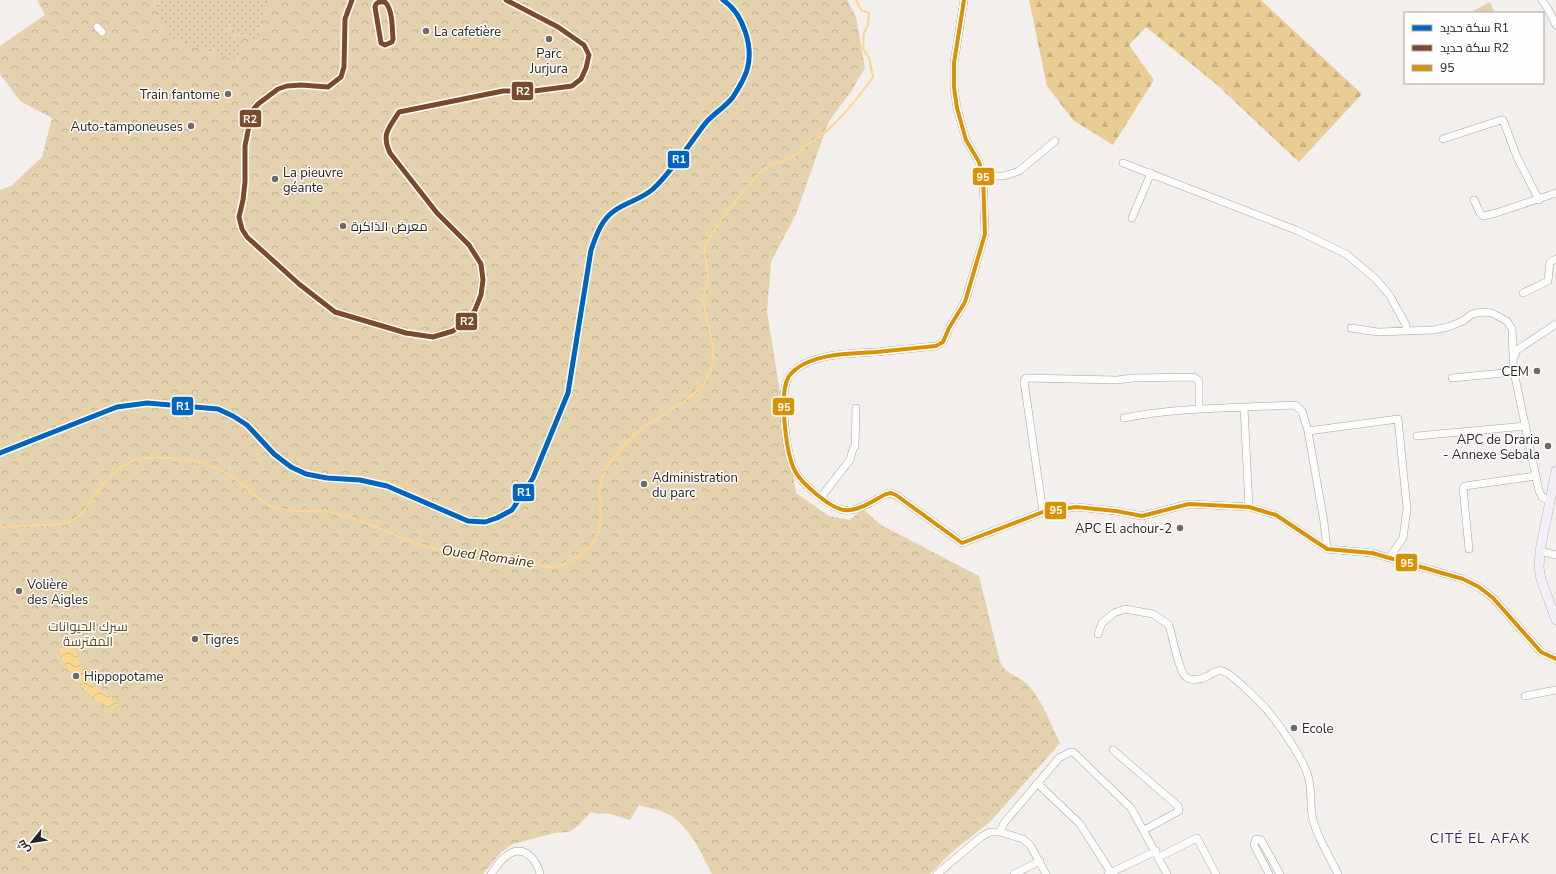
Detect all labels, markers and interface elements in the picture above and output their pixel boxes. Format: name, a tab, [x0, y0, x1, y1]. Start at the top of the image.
legend	[1404, 12, 1544, 84]
text: سكة حديد R1	[1440, 20, 1509, 36]
place label: La cafetière	[434, 23, 501, 41]
marker: La cafetière	[421, 26, 431, 36]
marker: Parc Jurjura	[544, 34, 554, 44]
text: سكة حديد R2	[1440, 40, 1509, 56]
place label: Parc Jurjura	[529, 45, 568, 78]
text: 95	[1440, 60, 1454, 76]
line badge: R2	[511, 81, 534, 101]
text: R2	[516, 84, 530, 99]
place label: Train fantome	[140, 86, 220, 104]
marker: Train fantome	[223, 89, 233, 99]
line badge: R2	[239, 109, 262, 128]
text: R2	[243, 112, 257, 127]
place label: Auto-tamponeuses	[70, 118, 183, 136]
marker: Auto-tamponeuses	[186, 121, 196, 131]
line badge: R1	[667, 150, 690, 169]
text: R1	[672, 152, 686, 167]
place label: La pieuvre géante	[283, 164, 343, 197]
line badge: 95	[972, 167, 995, 186]
text: 95	[976, 170, 990, 185]
marker: La pieuvre géante	[270, 174, 280, 184]
place label: معرض الذاكرة	[351, 218, 427, 236]
marker: معرض الذاكرة	[338, 221, 348, 231]
line badge: R2	[455, 312, 478, 331]
text: R2	[460, 314, 474, 329]
place label: CEM	[1502, 363, 1529, 381]
marker: CEM	[1532, 366, 1542, 376]
line badge: R1	[171, 396, 194, 416]
line badge: 95	[772, 397, 795, 416]
text: R1	[176, 399, 190, 414]
text: 95	[777, 400, 791, 415]
place label: APC de Draria - Annexe Sebala	[1443, 431, 1540, 464]
marker: APC de Draria - Annexe Sebala	[1543, 441, 1553, 451]
place label: Administration du parc	[652, 469, 738, 502]
marker: Administration du parc	[639, 479, 649, 489]
line badge: R1	[512, 483, 535, 502]
text: R1	[517, 485, 531, 500]
line badge: 95	[1044, 501, 1067, 520]
text: 95	[1049, 503, 1063, 518]
place label: APC El achour-2	[1075, 520, 1172, 538]
marker: APC El achour-2	[1175, 523, 1185, 533]
water label: Oued Romaine	[441, 541, 536, 572]
line badge: 95	[1395, 553, 1418, 572]
text: 95	[1400, 556, 1414, 571]
place label: Volière des Aigles	[26, 576, 88, 609]
marker: Volière des Aigles	[14, 586, 24, 596]
park label: سيرك الحيوانات المفترسة	[48, 618, 128, 651]
place label: Tigres	[203, 631, 239, 649]
marker: Tigres	[190, 634, 200, 644]
place label: Hippopotame	[84, 668, 164, 686]
marker: Hippopotame	[71, 671, 81, 681]
place label: Ecole	[1302, 720, 1333, 738]
marker: Ecole	[1289, 723, 1299, 733]
north arrow	[12, 822, 52, 862]
district label: CITÉ EL AFAK	[1430, 829, 1530, 848]
text: ش	[14, 837, 34, 857]

